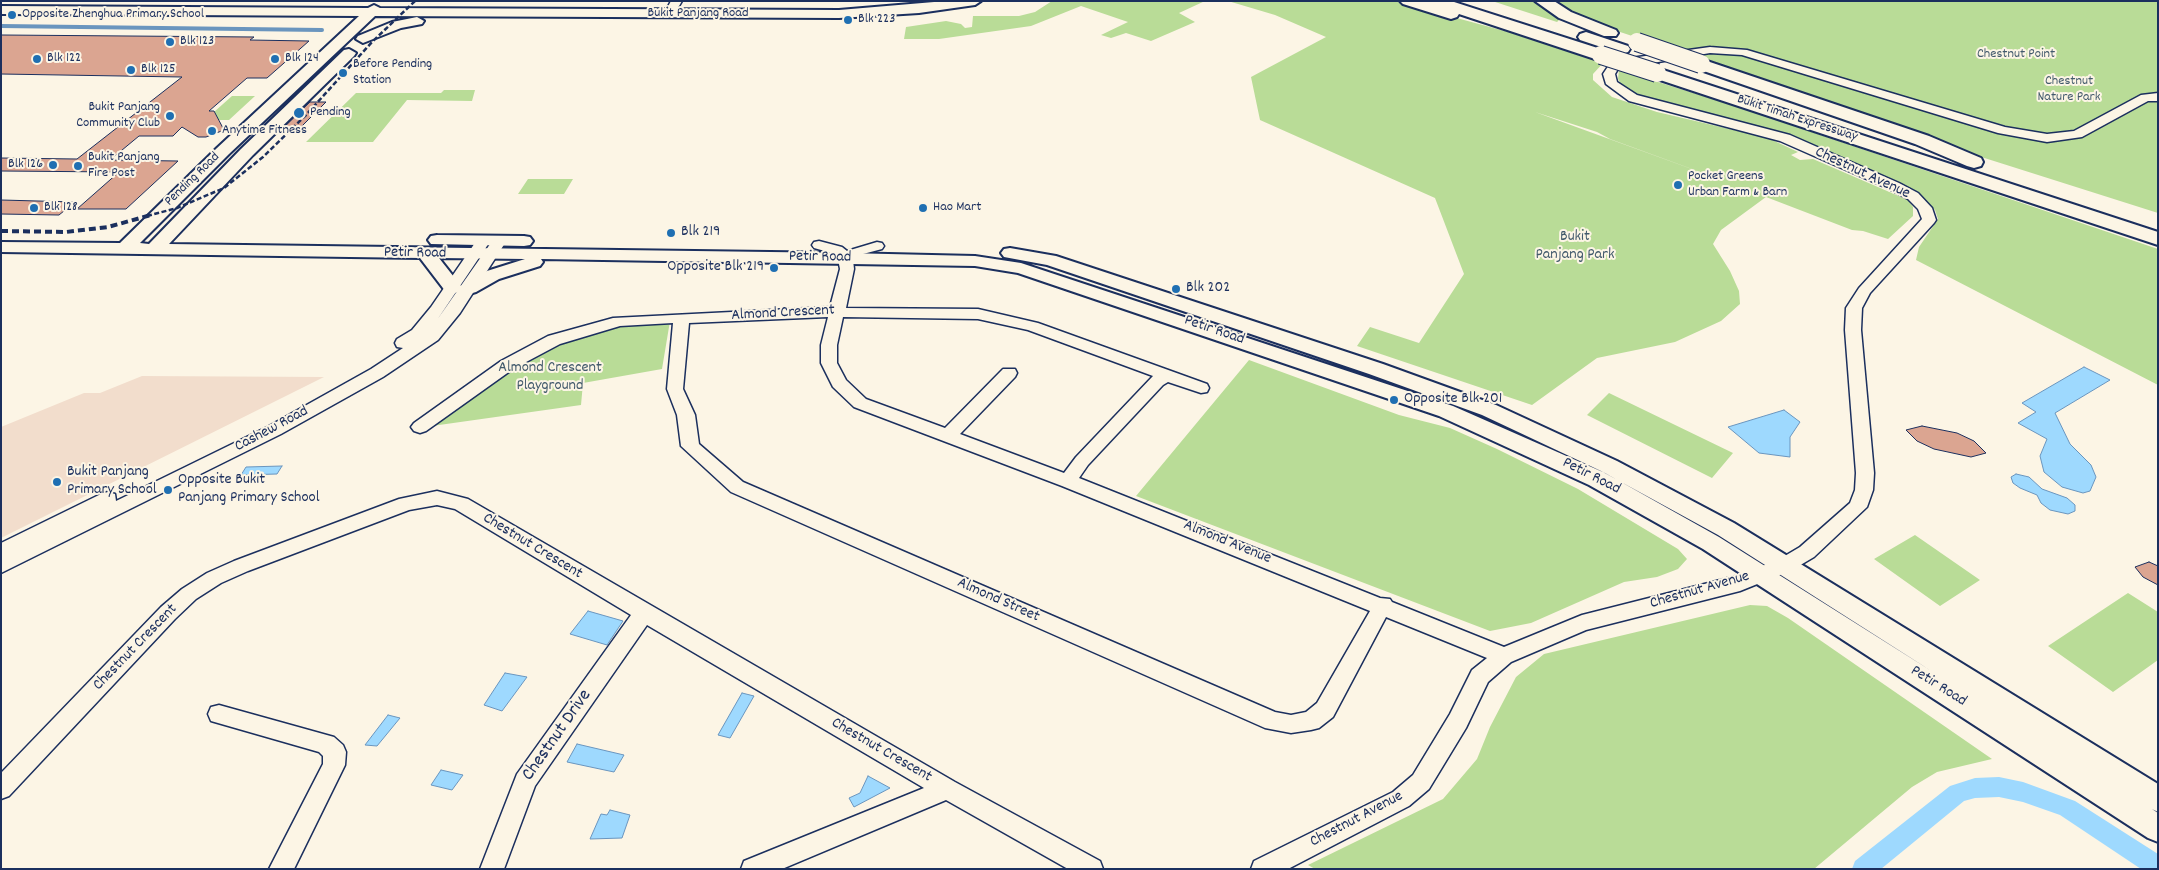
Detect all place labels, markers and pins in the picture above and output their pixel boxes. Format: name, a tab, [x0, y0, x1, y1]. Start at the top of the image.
place label: Opposite Zhenghua Primary School	[22, 7, 204, 23]
marker: Opposite Zhenghua Primary School	[6, 9, 18, 21]
place label: Blk 223	[858, 12, 895, 28]
marker: Blk 223	[842, 14, 854, 26]
place label: Blk 123	[180, 34, 214, 50]
marker: Blk 123	[164, 36, 176, 48]
place label: Blk 122	[47, 51, 81, 67]
place label: Blk 124	[285, 51, 319, 67]
marker: Blk 122	[31, 53, 43, 65]
marker: Blk 124	[269, 53, 281, 65]
place label: Before Pending Station	[353, 57, 432, 90]
place label: Blk 125	[141, 62, 176, 78]
marker: Blk 125	[125, 64, 137, 76]
marker: Before Pending Station	[337, 67, 349, 79]
place label: Bukit Panjang Community Club	[76, 100, 160, 132]
place label: Pending	[310, 105, 351, 121]
marker: Pending	[292, 106, 306, 120]
marker: Bukit Panjang Community Club	[164, 110, 176, 122]
place label: Anytime Fitness	[222, 123, 307, 139]
marker: Anytime Fitness	[206, 125, 218, 137]
place label: Bukit Panjang Fire Post	[88, 150, 160, 182]
place label: Blk 126	[8, 157, 43, 173]
marker: Blk 126	[47, 159, 59, 171]
marker: Bukit Panjang Fire Post	[72, 160, 84, 172]
place label: Pocket Greens Urban Farm & Barn	[1688, 169, 1787, 202]
marker: Pocket Greens Urban Farm & Barn	[1672, 179, 1684, 191]
place label: Blk 128	[44, 200, 78, 216]
place label: Hao Mart	[933, 200, 981, 216]
marker: Blk 128	[28, 202, 40, 214]
marker: Hao Mart	[917, 202, 929, 214]
place label: Blk 219	[681, 223, 720, 243]
marker: Blk 219	[665, 227, 677, 239]
place label: Opposite Blk 219	[667, 258, 764, 278]
marker: Opposite Blk 219	[768, 262, 780, 274]
place label: Blk 202	[1186, 279, 1230, 299]
marker: Blk 202	[1170, 283, 1182, 295]
place label: Opposite Blk 201	[1404, 390, 1502, 410]
marker: Opposite Blk 201	[1388, 394, 1400, 406]
place label: Bukit Panjang Primary School	[67, 463, 157, 501]
place label: Opposite Bukit Panjang Primary School	[178, 471, 319, 509]
marker: Bukit Panjang Primary School	[51, 476, 63, 488]
marker: Opposite Bukit Panjang Primary School	[162, 484, 174, 496]

